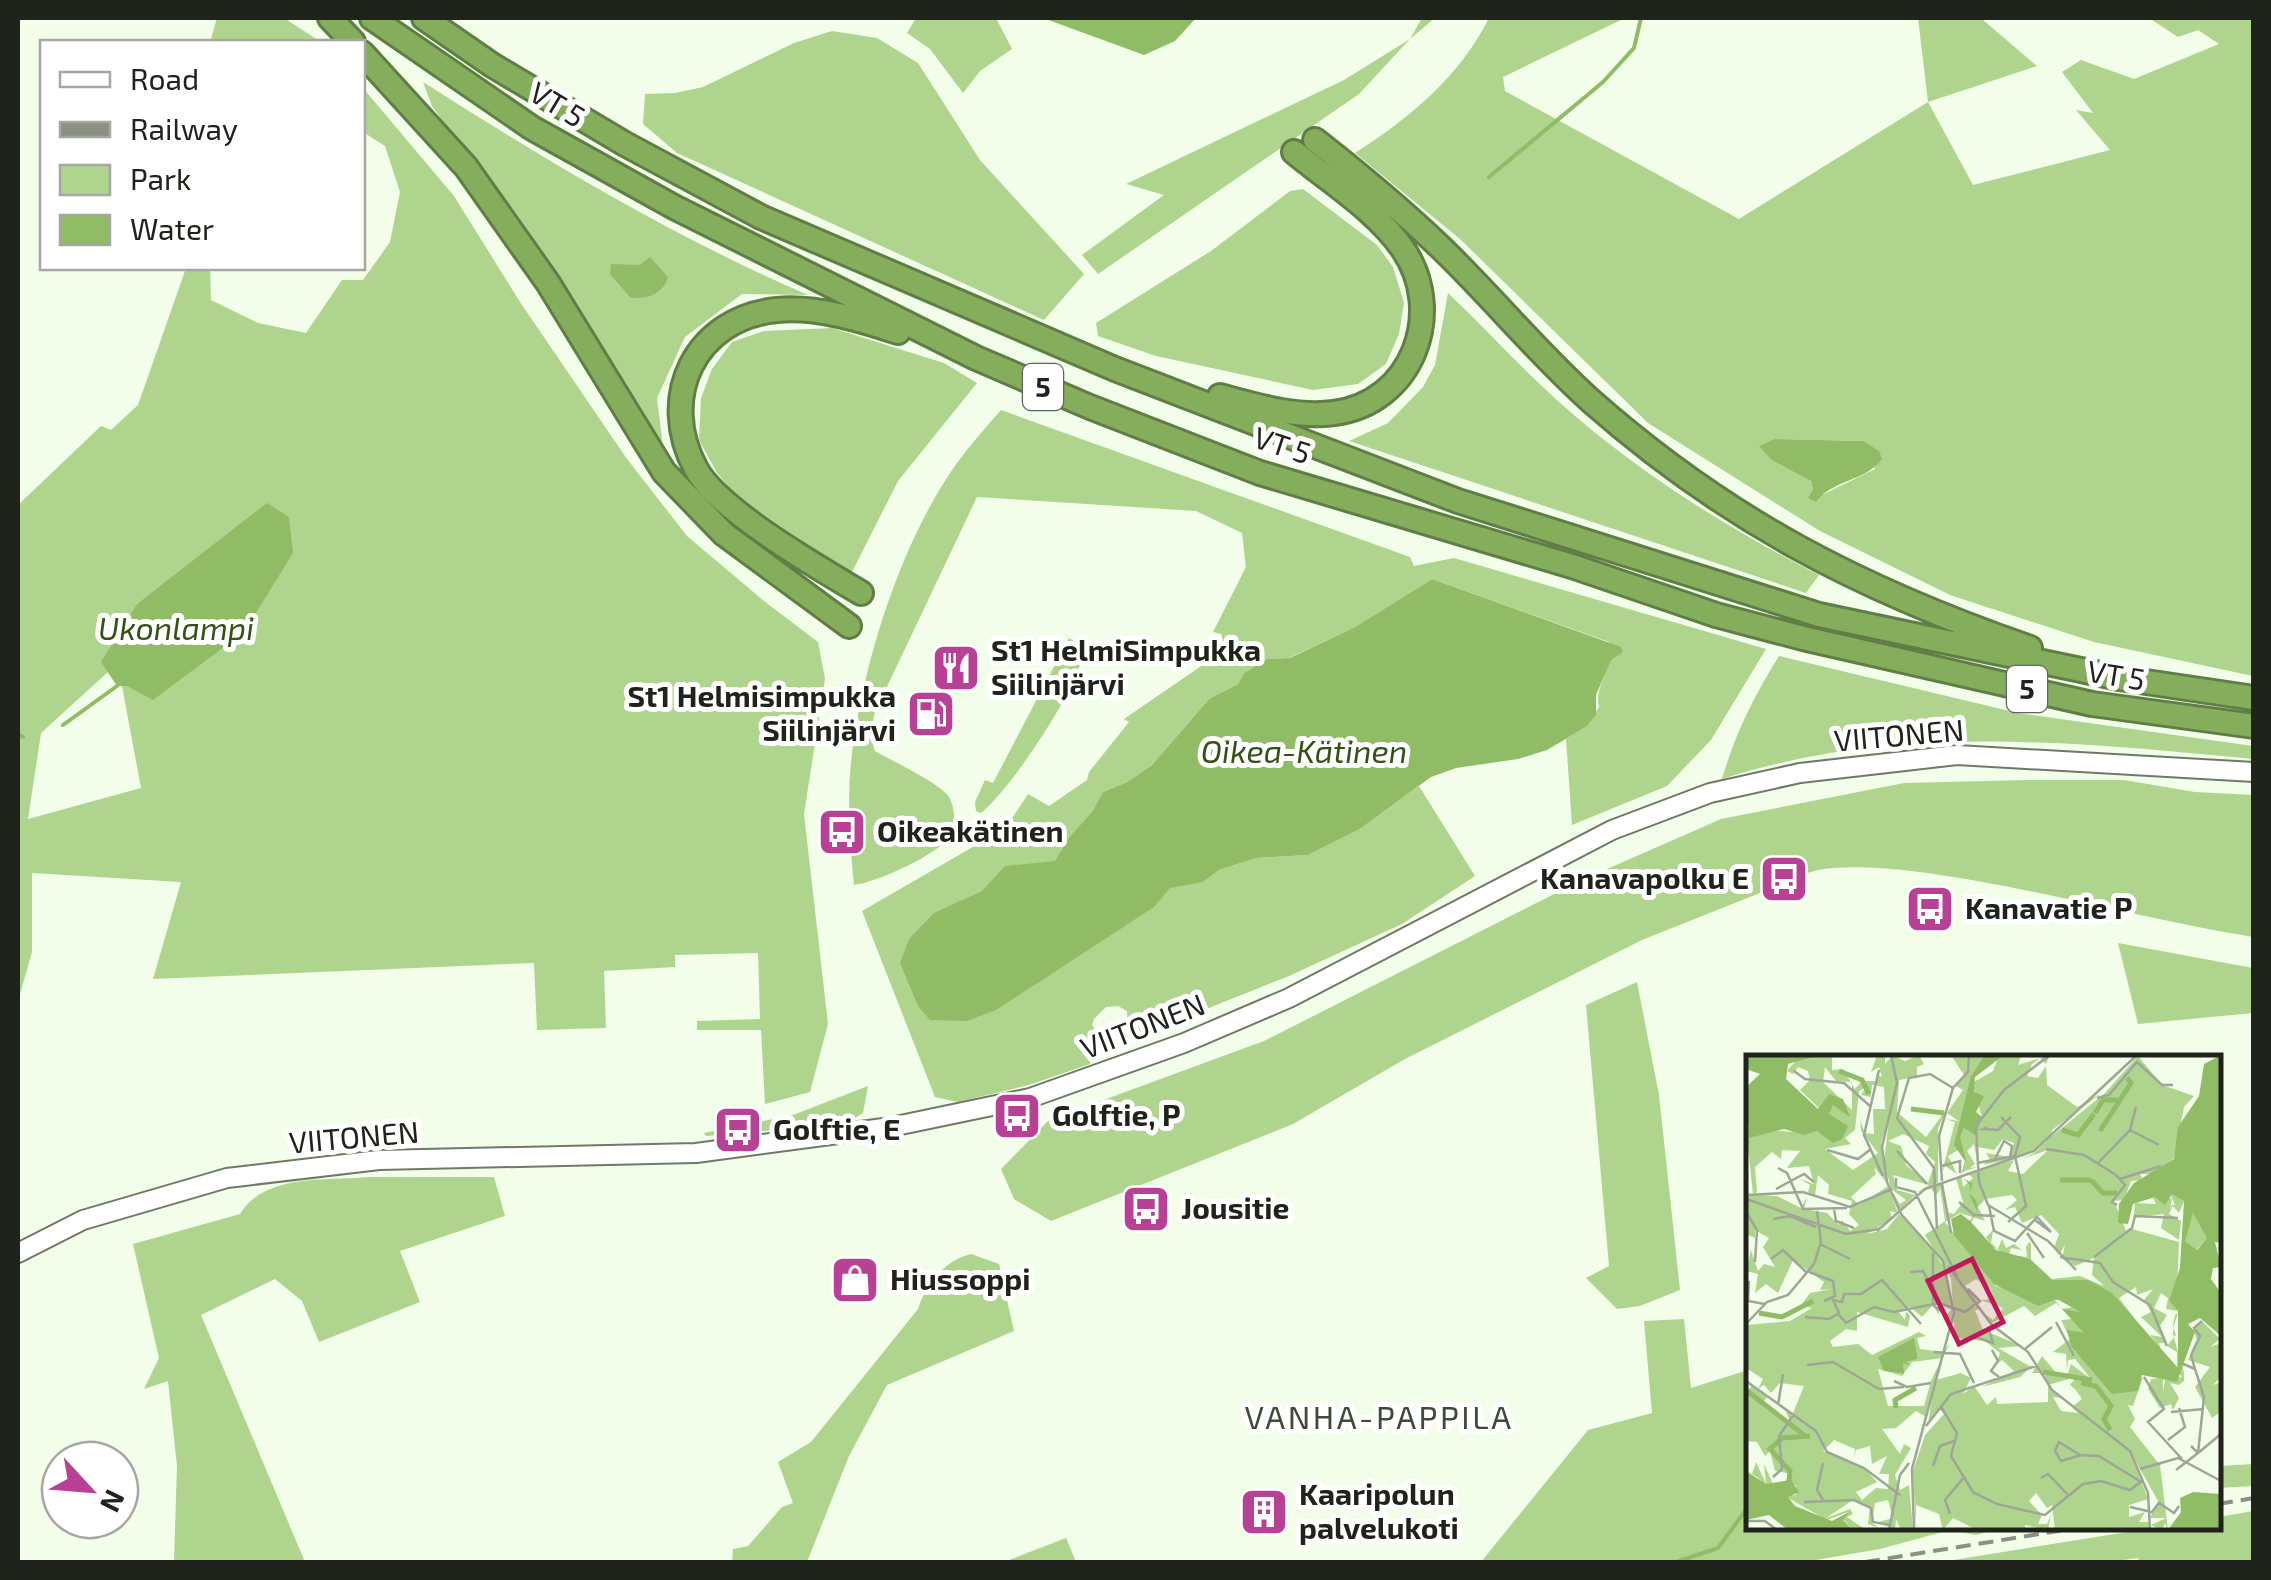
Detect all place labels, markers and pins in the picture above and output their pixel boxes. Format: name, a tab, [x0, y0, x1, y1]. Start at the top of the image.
place label: St1 HelmiSimpukka Siilinjärvi	[991, 631, 1261, 701]
restaurant icon: St1 HelmiSimpukka Siilinjärvi	[930, 642, 982, 694]
place label: St1 Helmisimpukka Siilinjärvi	[628, 677, 896, 747]
fuel station icon: St1 Helmisimpukka Siilinjärvi	[905, 688, 957, 740]
bus stop icon: Oikeakätinen	[816, 806, 868, 858]
place label: Oikeakätinen	[877, 812, 1064, 848]
bus stop icon: Kanavapolku E	[1758, 853, 1810, 905]
place label: Kanavapolku E	[1540, 859, 1749, 895]
bus stop icon: Kanavatie P	[1904, 883, 1956, 935]
place label: Kanavatie P	[1965, 889, 2133, 925]
bus stop icon: Golftie, P	[991, 1090, 1043, 1142]
place label: Golftie, P	[1052, 1096, 1181, 1132]
bus stop icon: Golftie, E	[712, 1104, 764, 1156]
place label: Golftie, E	[773, 1110, 900, 1146]
bus stop icon: Jousitie	[1120, 1183, 1172, 1235]
place label: Jousitie	[1181, 1189, 1289, 1225]
shop icon: Hiussoppi	[829, 1254, 881, 1306]
place label: Hiussoppi	[890, 1260, 1031, 1296]
place label: Kaaripolun palvelukoti	[1299, 1475, 1459, 1545]
building icon: Kaaripolun palvelukoti	[1238, 1486, 1290, 1538]

